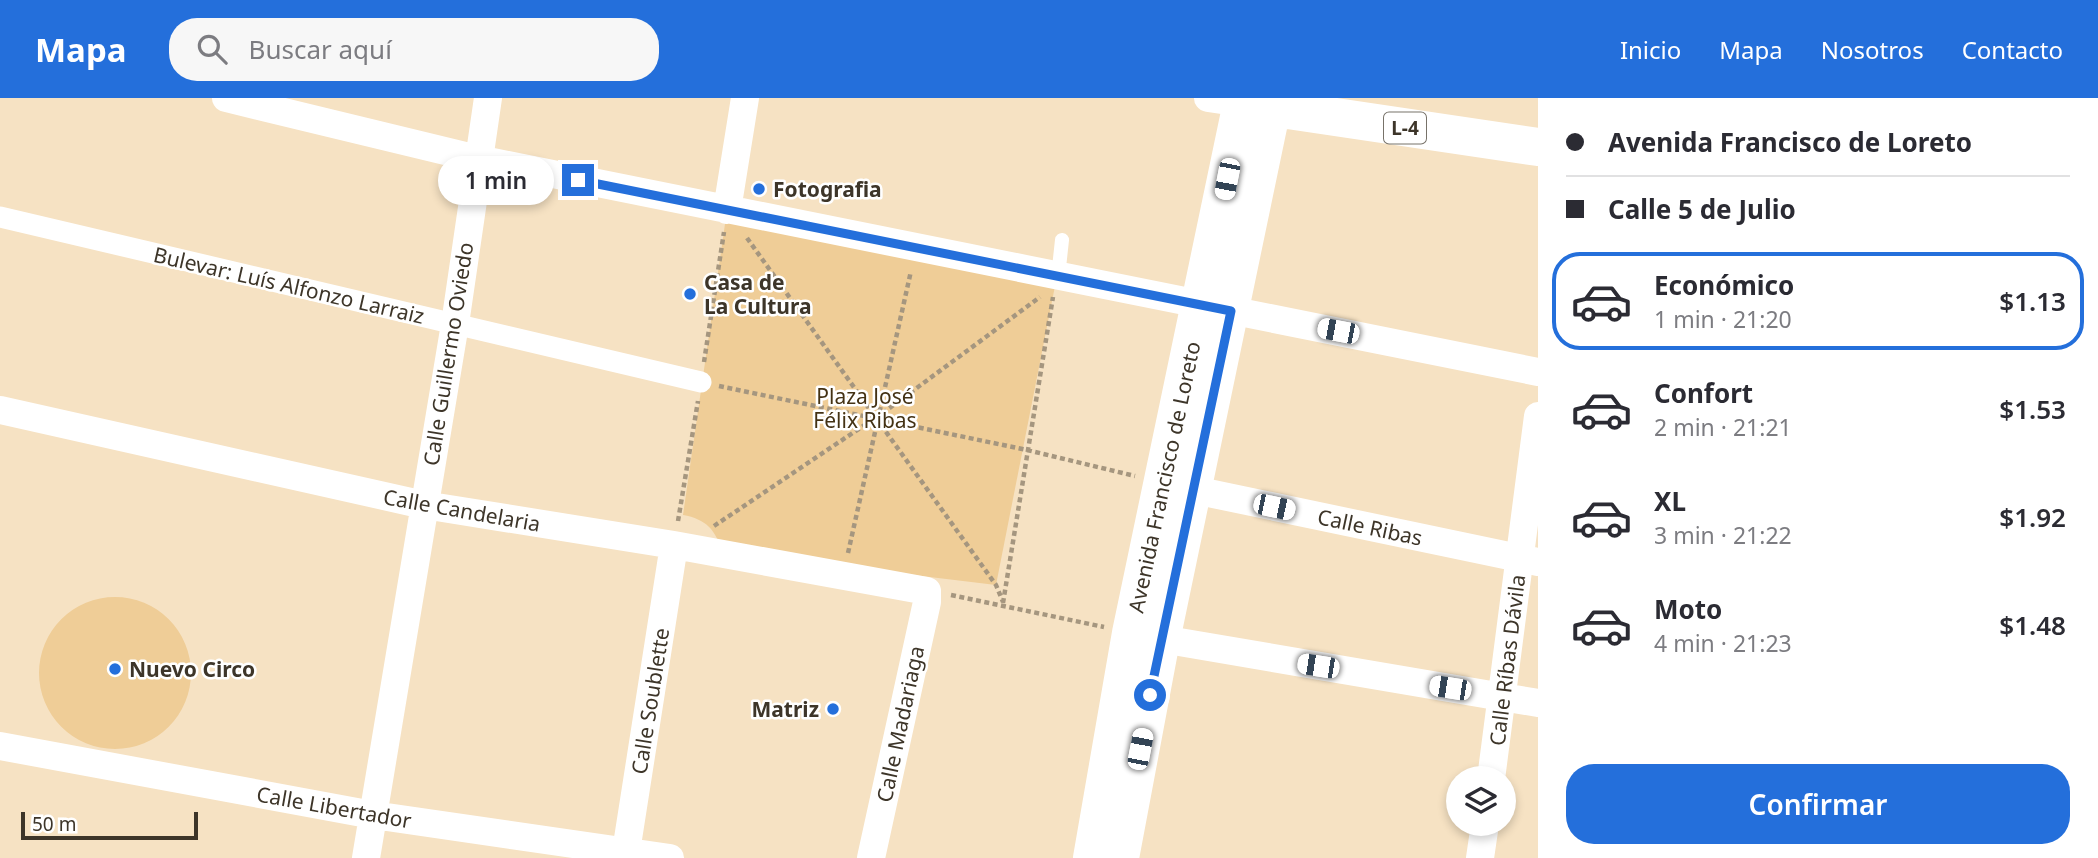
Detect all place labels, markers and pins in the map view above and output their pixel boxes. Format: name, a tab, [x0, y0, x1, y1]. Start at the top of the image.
place label: Fotografia	[773, 175, 882, 203]
marker: Fotografia	[751, 181, 767, 197]
place label: Casa de La Cultura	[704, 268, 811, 320]
marker: Casa de La Cultura	[682, 286, 698, 302]
place label: Nuevo Circo	[129, 655, 255, 683]
marker: Nuevo Circo	[107, 661, 123, 677]
place label: Matriz	[751, 695, 819, 723]
marker: Matriz	[825, 701, 841, 717]

